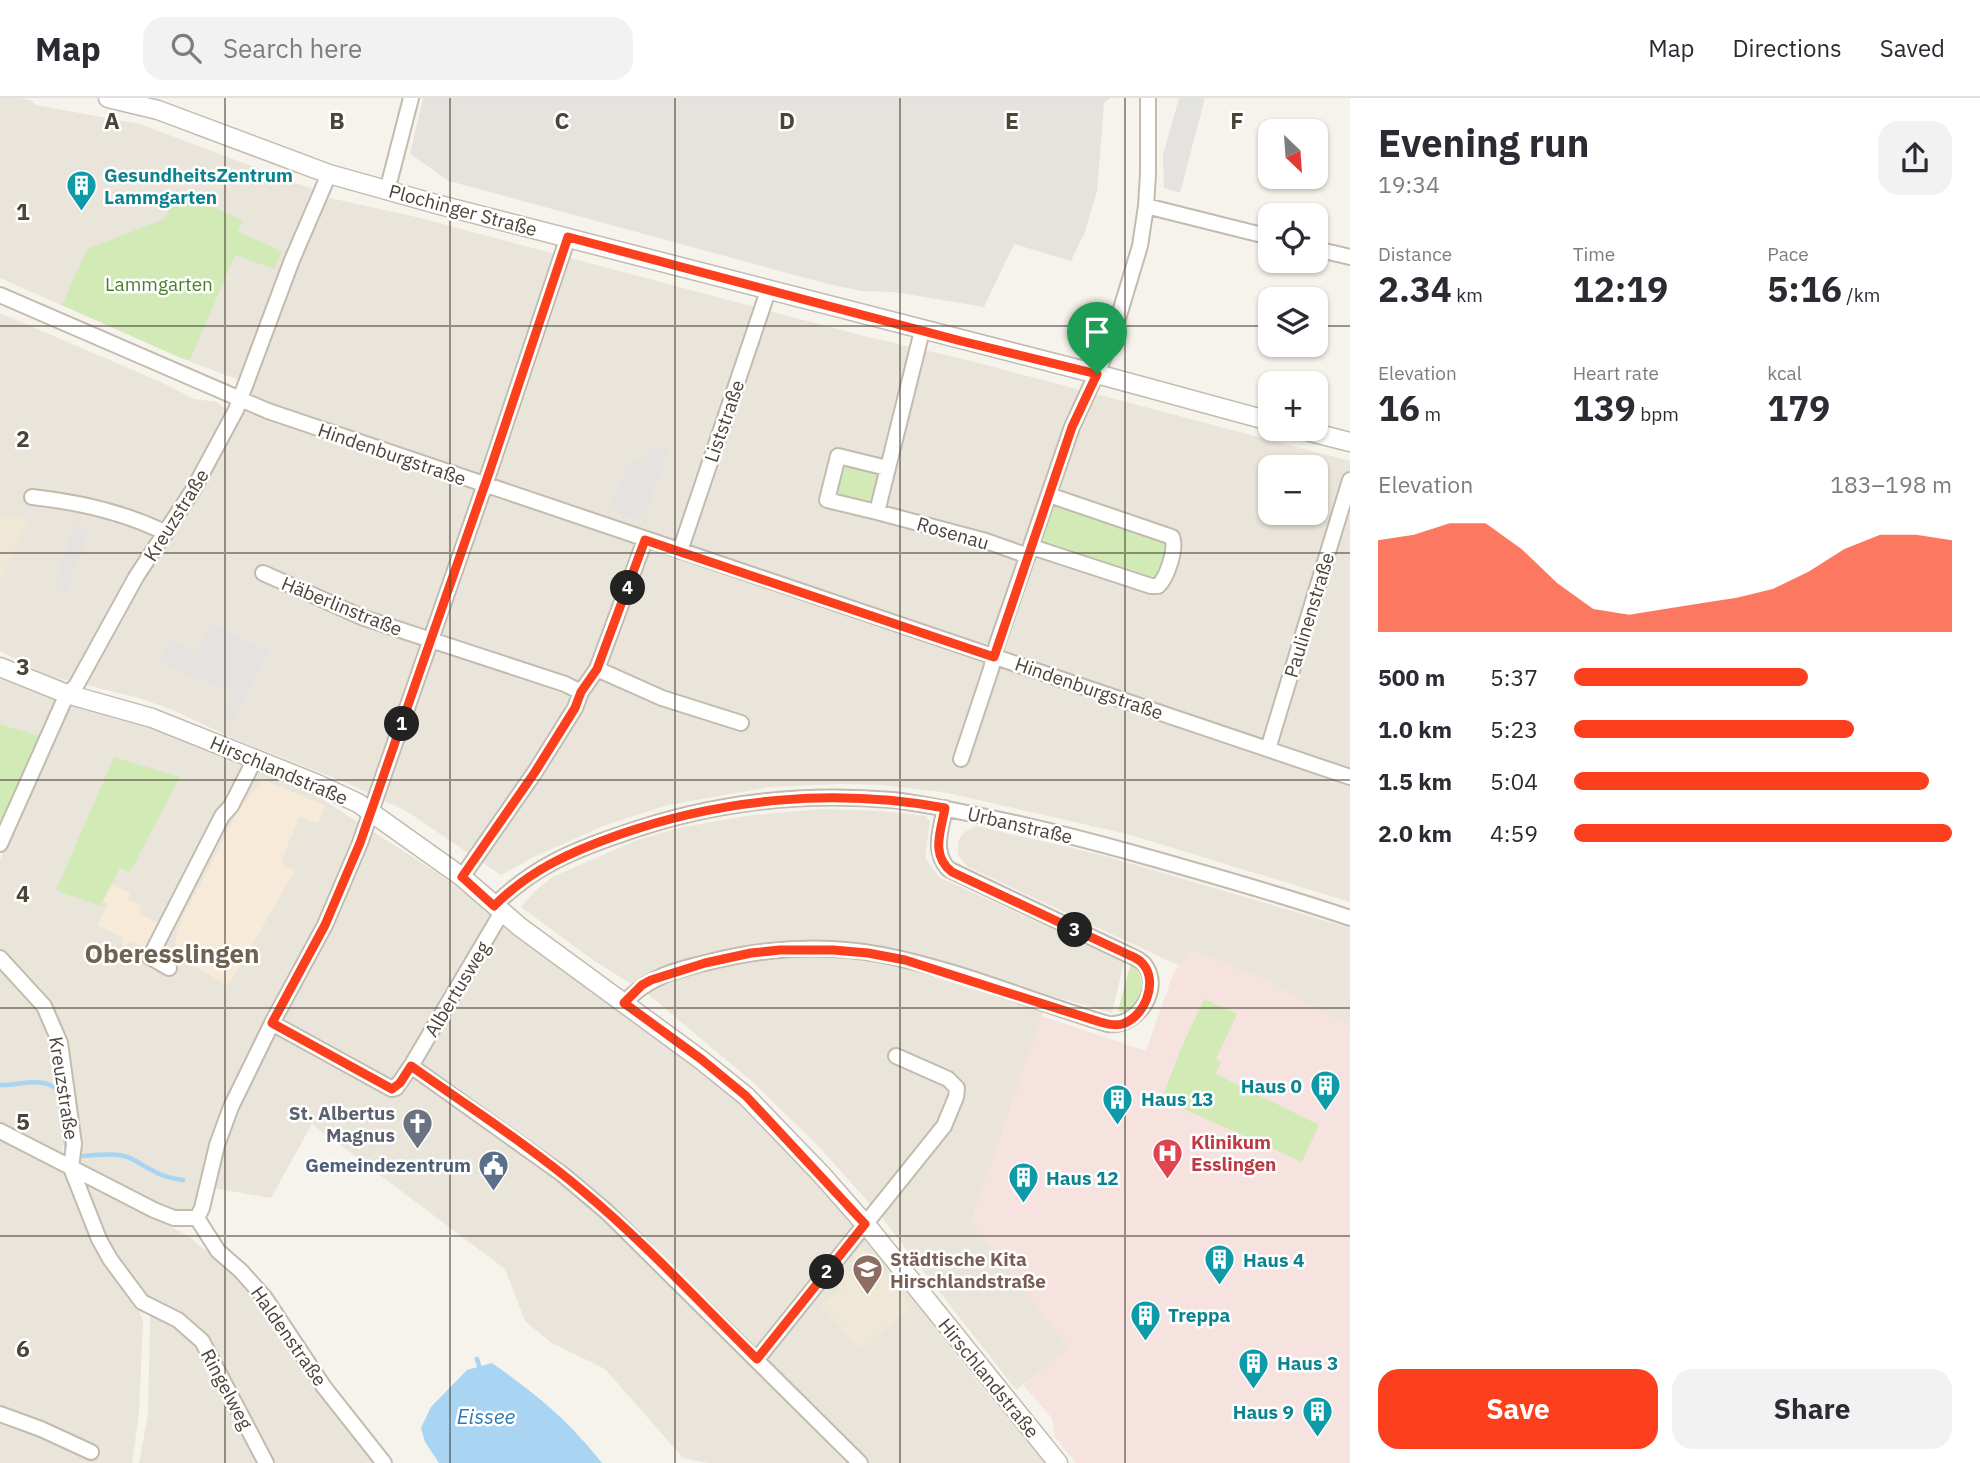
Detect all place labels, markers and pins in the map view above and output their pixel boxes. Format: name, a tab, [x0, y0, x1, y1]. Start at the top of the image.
place label: GesundheitsZentrum Lammgarten	[104, 163, 293, 209]
building icon: GesundheitsZentrum Lammgarten	[64, 169, 98, 213]
pin	[1067, 302, 1127, 374]
pin: 4	[610, 570, 646, 606]
pin: 1	[384, 706, 420, 742]
pin: 3	[1058, 912, 1092, 948]
building icon: Haus 0	[1308, 1069, 1342, 1113]
place label: Haus 0	[1241, 1074, 1302, 1098]
building icon: Haus 13	[1101, 1082, 1135, 1126]
place label: Haus 13	[1141, 1087, 1214, 1111]
place label: St. Albertus Magnus	[289, 1101, 395, 1147]
church icon: St. Albertus Magnus	[401, 1107, 435, 1151]
place label: Klinikum Esslingen	[1191, 1130, 1276, 1176]
hospital icon: Klinikum Esslingen	[1151, 1136, 1185, 1180]
public building icon: Gemeindezentrum	[477, 1148, 511, 1192]
place label: Gemeindezentrum	[305, 1153, 471, 1177]
building icon: Haus 12	[1006, 1161, 1040, 1205]
place label: Haus 12	[1046, 1166, 1119, 1190]
building icon: Haus 4	[1203, 1243, 1237, 1287]
place label: Städtische Kita Hirschlandstraße	[890, 1247, 1046, 1293]
place label: Haus 4	[1243, 1248, 1304, 1272]
school or university icon: Städtische Kita Hirschlandstraße	[850, 1253, 884, 1297]
pin: 2	[810, 1254, 844, 1290]
building icon: Treppa	[1128, 1298, 1162, 1342]
place label: Treppa	[1168, 1303, 1231, 1327]
building icon: Haus 3	[1237, 1346, 1271, 1390]
place label: Haus 3	[1277, 1351, 1338, 1375]
building icon: Haus 9	[1300, 1395, 1334, 1439]
place label: Haus 9	[1233, 1400, 1294, 1424]

